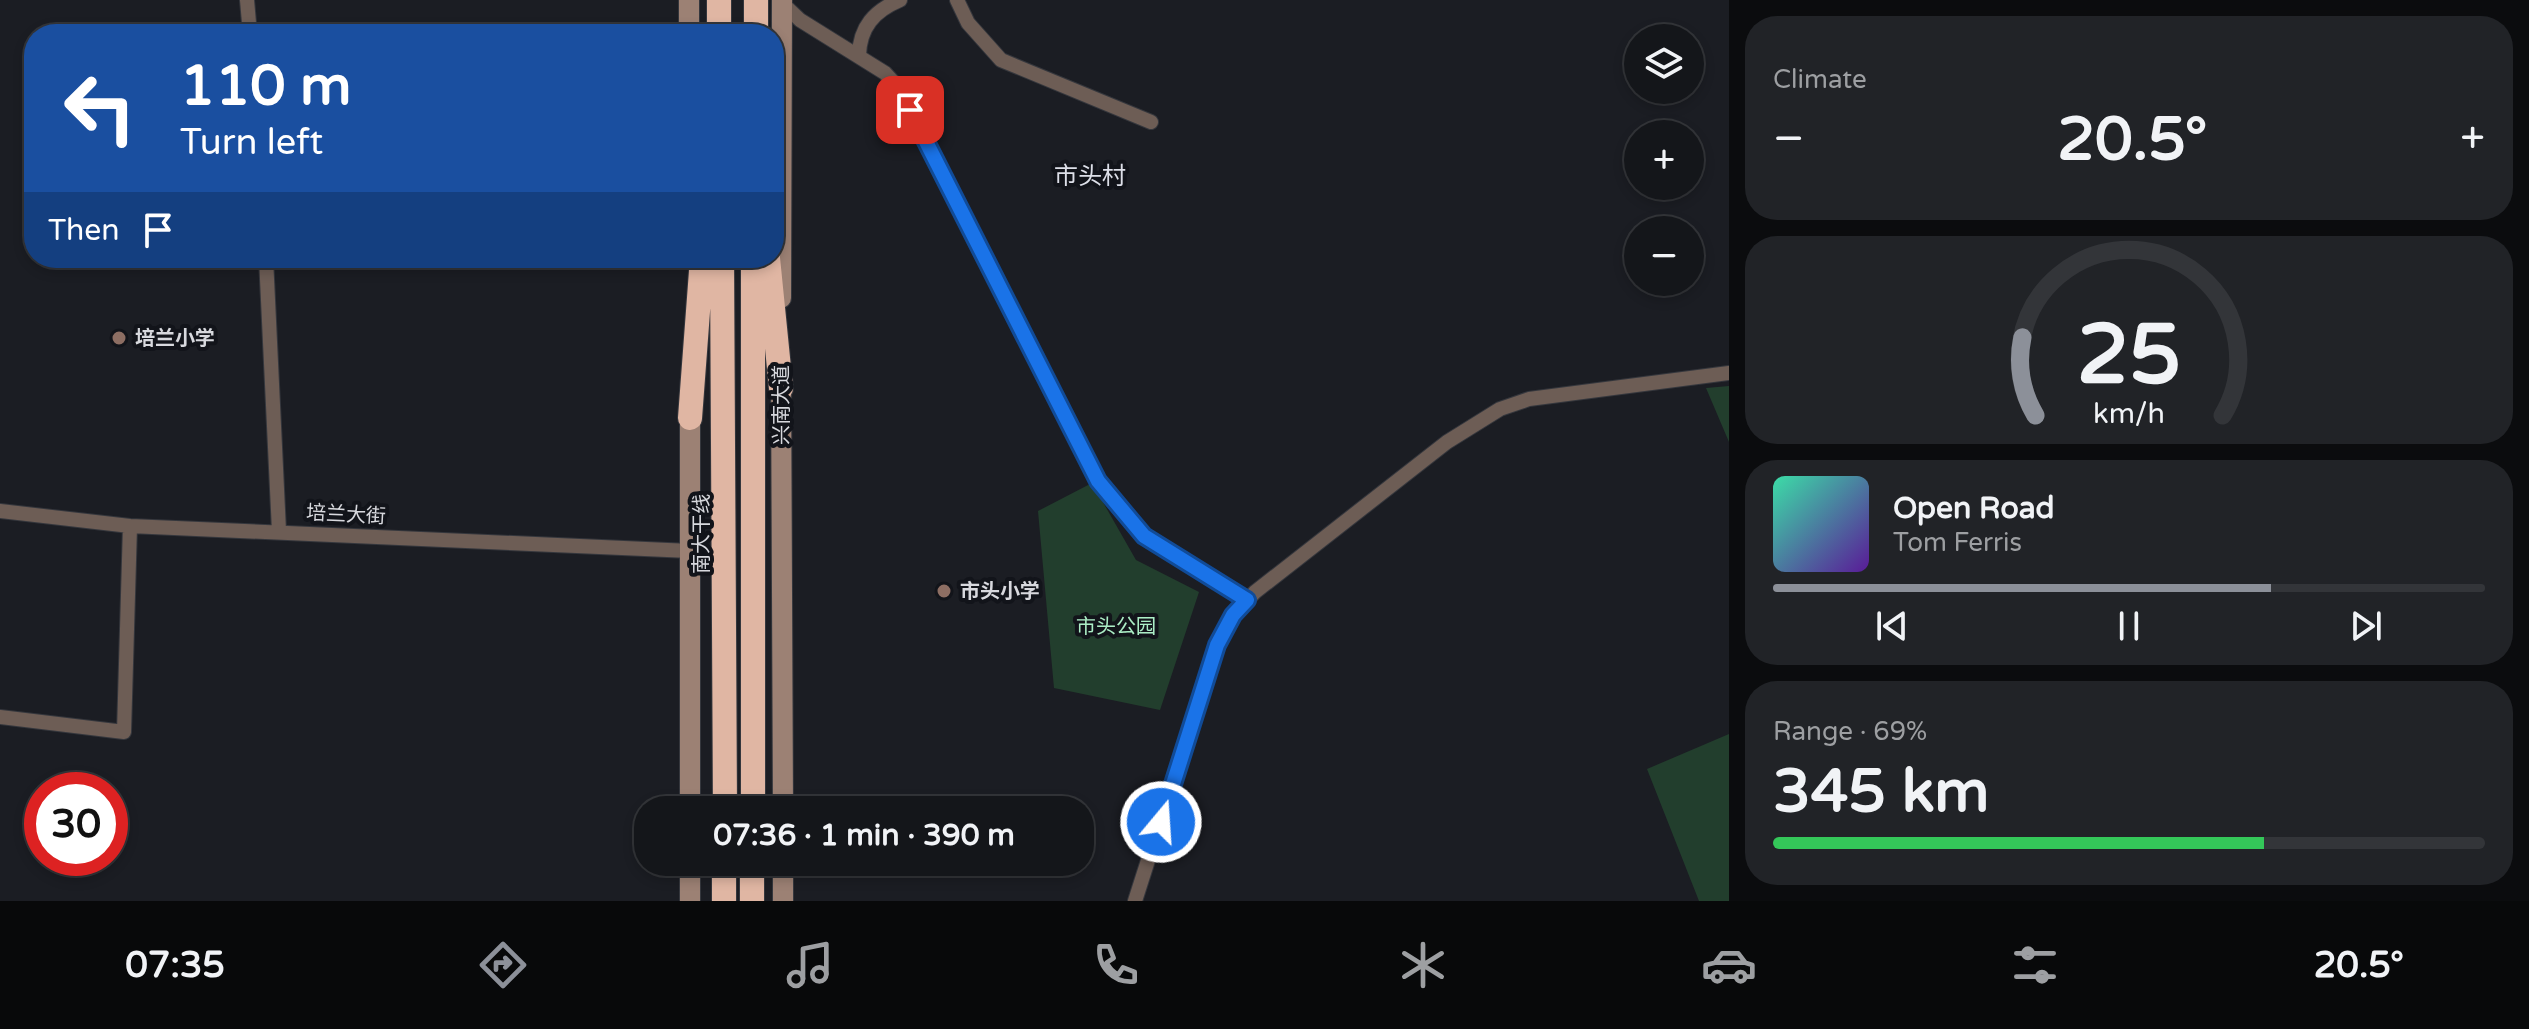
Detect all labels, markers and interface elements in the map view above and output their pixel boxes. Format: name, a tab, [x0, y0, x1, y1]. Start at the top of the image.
map controls	[1624, 24, 1704, 296]
button: layers	[1624, 24, 1704, 104]
text: 110 m	[180, 53, 351, 120]
icon: left	[48, 56, 152, 160]
text: Climate	[1773, 64, 1867, 95]
pin	[876, 76, 944, 144]
icon: arrive	[888, 88, 932, 132]
text: 20.5°	[2057, 104, 2207, 176]
text: −	[1773, 113, 1804, 166]
text: +	[2460, 113, 2485, 166]
button: +	[1624, 120, 1704, 200]
text: Turn left	[180, 121, 323, 164]
district label: 市头村	[1054, 162, 1126, 191]
icon: arrive	[136, 208, 180, 252]
text: Then	[48, 212, 120, 249]
button: −	[1624, 216, 1704, 296]
text: 25	[2077, 306, 2181, 406]
place label: 培兰小学	[135, 327, 215, 351]
marker: 培兰小学	[110, 329, 128, 347]
street label: 兴南大道	[770, 365, 794, 445]
text: km/h	[2093, 398, 2165, 432]
text: Open Road	[1893, 490, 2054, 527]
street label: 南大干线	[690, 494, 714, 574]
street label: 培兰大街	[305, 501, 387, 529]
text: Tom Ferris	[1893, 527, 2022, 558]
place label: 市头小学	[960, 580, 1040, 604]
marker: 市头小学	[935, 582, 953, 600]
icon: previous	[1870, 604, 1914, 648]
icon: pause	[2107, 604, 2151, 648]
icon: next	[2344, 604, 2388, 648]
park label: 市头公园	[1076, 615, 1156, 639]
text: Range · 69%	[1773, 716, 1927, 747]
text: 345 km	[1773, 756, 1989, 828]
speed limit sign: 30	[24, 772, 128, 876]
position arrow	[1119, 780, 1203, 864]
text: 07:36 · 1 min · 390 m	[713, 817, 1015, 854]
icon: directions	[475, 937, 531, 993]
icon: music	[782, 937, 838, 993]
icon: phone	[1088, 937, 1144, 993]
icon: climate	[1395, 937, 1451, 993]
icon: car	[1701, 937, 1757, 993]
icon: filters	[2007, 937, 2063, 993]
text: 07:35	[125, 944, 225, 987]
text: 20.5°	[2314, 944, 2404, 987]

